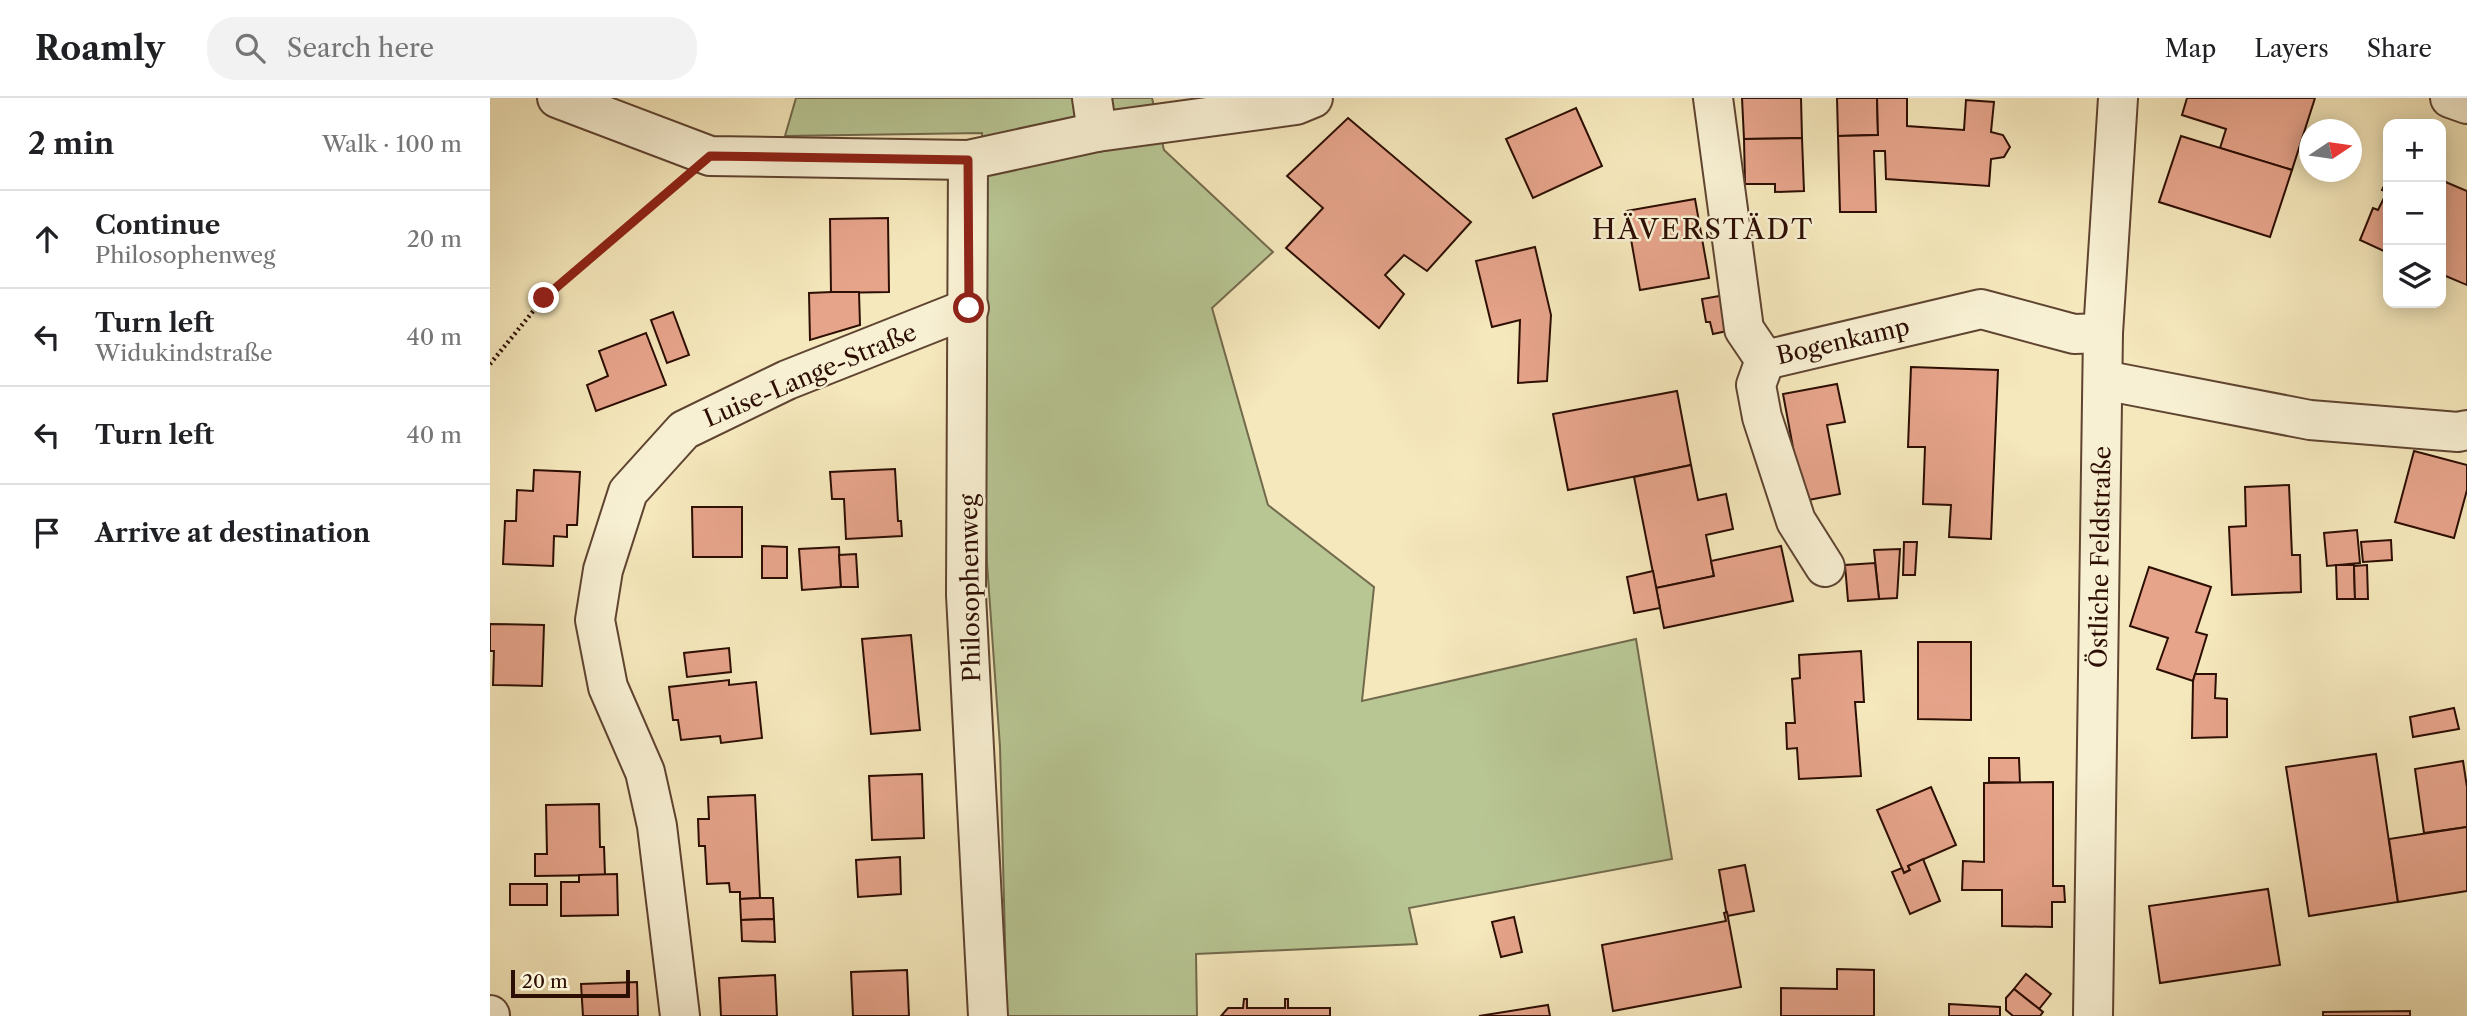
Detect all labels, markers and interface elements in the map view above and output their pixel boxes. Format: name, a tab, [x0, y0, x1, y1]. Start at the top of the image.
search box	[207, 17, 697, 80]
text: Roamly	[35, 28, 165, 69]
icon: search	[231, 29, 269, 67]
text: Search here	[287, 32, 434, 64]
text: Map	[2165, 34, 2216, 63]
text: Layers	[2254, 34, 2329, 63]
text: Share	[2367, 34, 2432, 63]
north arrow	[2299, 119, 2362, 182]
map controls	[2383, 119, 2446, 308]
button: +	[2383, 119, 2446, 182]
text: 2 min	[28, 125, 114, 162]
text: Walk · 100 m	[322, 130, 462, 158]
button: −	[2383, 182, 2446, 245]
text: Continue	[95, 209, 220, 241]
district label: HÄVERSTÄDT	[1592, 212, 1814, 246]
icon: ahead	[28, 220, 66, 258]
text: 20 m	[407, 225, 462, 253]
text: Philosophenweg	[95, 241, 275, 269]
button: layers	[2383, 245, 2446, 308]
route end	[528, 282, 559, 313]
route start	[953, 292, 984, 323]
text: Turn left	[95, 307, 214, 339]
street label: Bogenkamp	[1774, 312, 1912, 370]
street label: Luise-Lange-Straße	[699, 317, 921, 433]
icon: left	[28, 318, 66, 356]
text: 40 m	[407, 323, 462, 351]
text: Widukindstraße	[95, 339, 273, 367]
icon: left	[28, 416, 66, 454]
text: Turn left	[95, 419, 214, 451]
text: 40 m	[407, 421, 462, 449]
street label: Östliche Feldstraße	[2084, 446, 2116, 668]
street label: Philosophenweg	[954, 493, 986, 682]
icon: arrive	[28, 514, 66, 552]
text: Arrive at destination	[95, 517, 370, 549]
scale bar	[511, 967, 630, 999]
text: 20 m	[522, 970, 568, 993]

